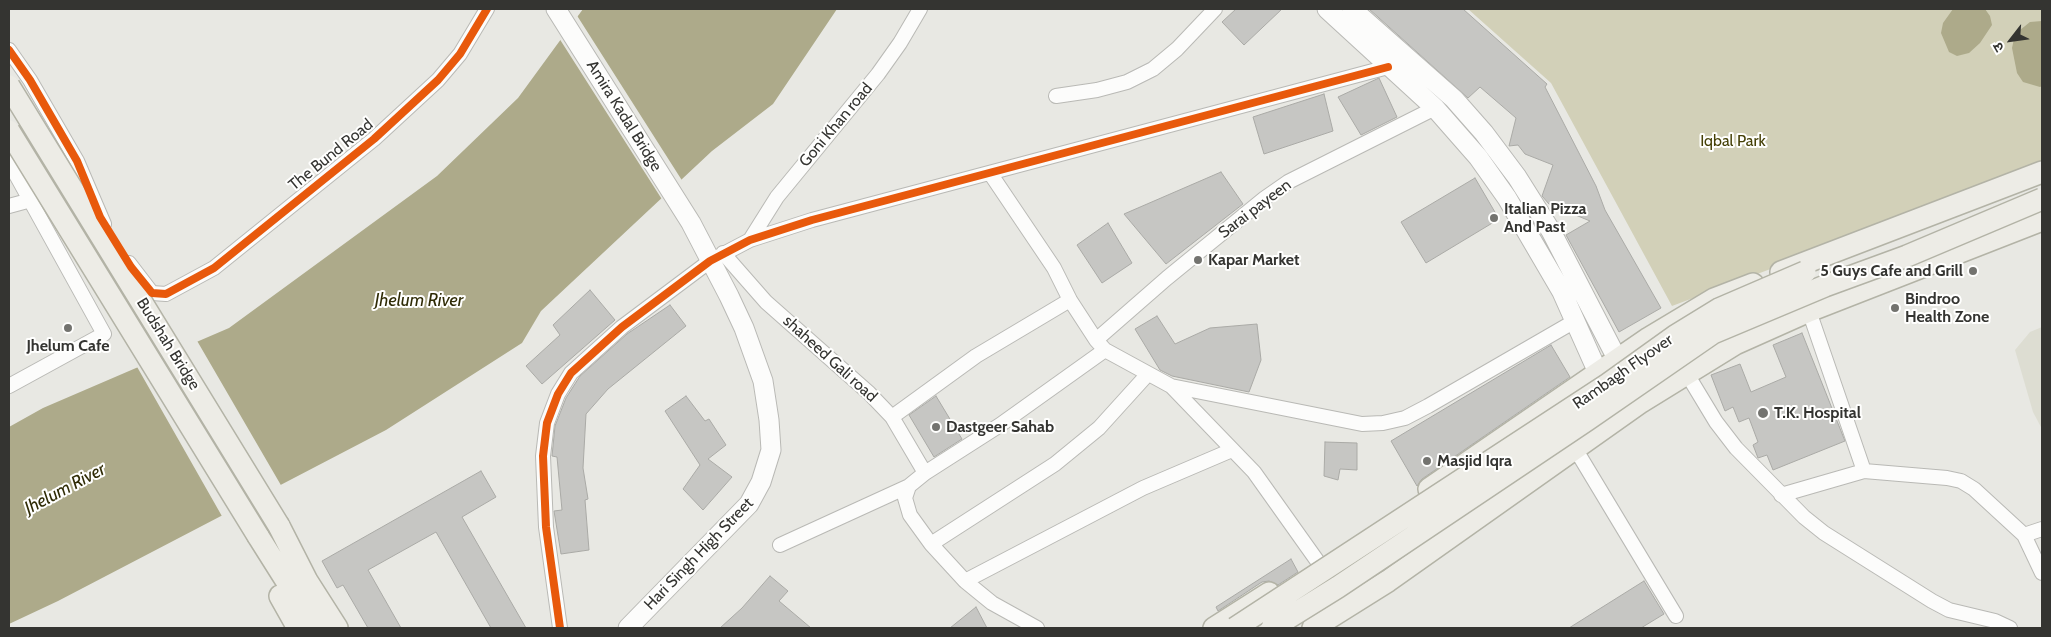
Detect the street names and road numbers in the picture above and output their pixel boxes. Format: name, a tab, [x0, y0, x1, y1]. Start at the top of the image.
street label: Amira Kadal Bridge	[582, 57, 666, 175]
street label: Goni Khan road	[795, 79, 877, 171]
street label: The Bund Road	[285, 115, 377, 195]
street label: Sarai payeen	[1215, 175, 1295, 243]
street label: Budshah Bridge	[132, 294, 204, 394]
street label: shaheed Gali road	[779, 312, 881, 406]
street label: Rambagh Flyover	[1569, 330, 1677, 414]
street label: Hari Singh High Street	[640, 494, 758, 614]

